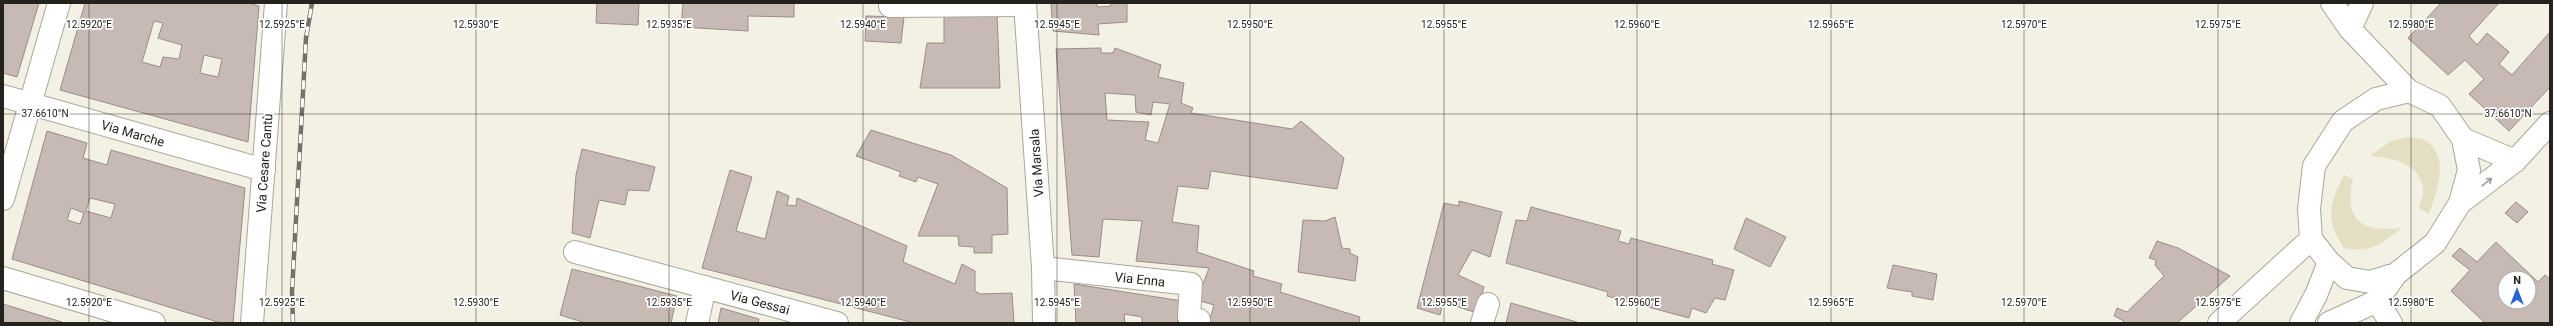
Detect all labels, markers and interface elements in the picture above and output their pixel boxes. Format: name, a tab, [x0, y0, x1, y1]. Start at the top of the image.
text: 12.5920°E	[66, 19, 112, 30]
text: 12.5925°E	[259, 19, 305, 30]
text: 12.5930°E	[453, 19, 499, 30]
text: 12.5935°E	[646, 19, 692, 30]
text: 12.5940°E	[840, 19, 886, 30]
text: 12.5945°E	[1034, 19, 1080, 30]
text: 12.5950°E	[1227, 19, 1273, 30]
text: 12.5955°E	[1421, 19, 1467, 30]
text: 12.5960°E	[1614, 19, 1660, 30]
text: 12.5965°E	[1808, 19, 1854, 30]
text: 12.5970°E	[2001, 19, 2047, 30]
text: 12.5975°E	[2195, 19, 2241, 30]
text: 12.5980°E	[2388, 19, 2434, 30]
text: 37.6610°N	[21, 108, 69, 119]
text: 37.6610°N	[2484, 108, 2532, 119]
street label: Via Cesare Cantù	[254, 113, 275, 213]
street label: Via Marche	[99, 117, 166, 150]
street label: Via Marsala	[1027, 128, 1046, 198]
one-way arrow	[2482, 178, 2493, 186]
street label: Via Enna	[1114, 269, 1166, 290]
north arrow	[2497, 270, 2537, 310]
text: N	[2513, 274, 2521, 287]
street label: Via Gessai	[728, 287, 791, 318]
text: 12.5920°E	[66, 297, 112, 308]
text: 12.5925°E	[259, 297, 305, 308]
text: 12.5930°E	[453, 297, 499, 308]
text: 12.5935°E	[646, 297, 692, 308]
text: 12.5940°E	[840, 297, 886, 308]
text: 12.5945°E	[1034, 297, 1080, 308]
text: 12.5950°E	[1227, 297, 1273, 308]
text: 12.5955°E	[1421, 297, 1467, 308]
text: 12.5960°E	[1614, 297, 1660, 308]
text: 12.5965°E	[1808, 297, 1854, 308]
text: 12.5970°E	[2001, 297, 2047, 308]
text: 12.5975°E	[2195, 297, 2241, 308]
text: 12.5980°E	[2388, 297, 2434, 308]

